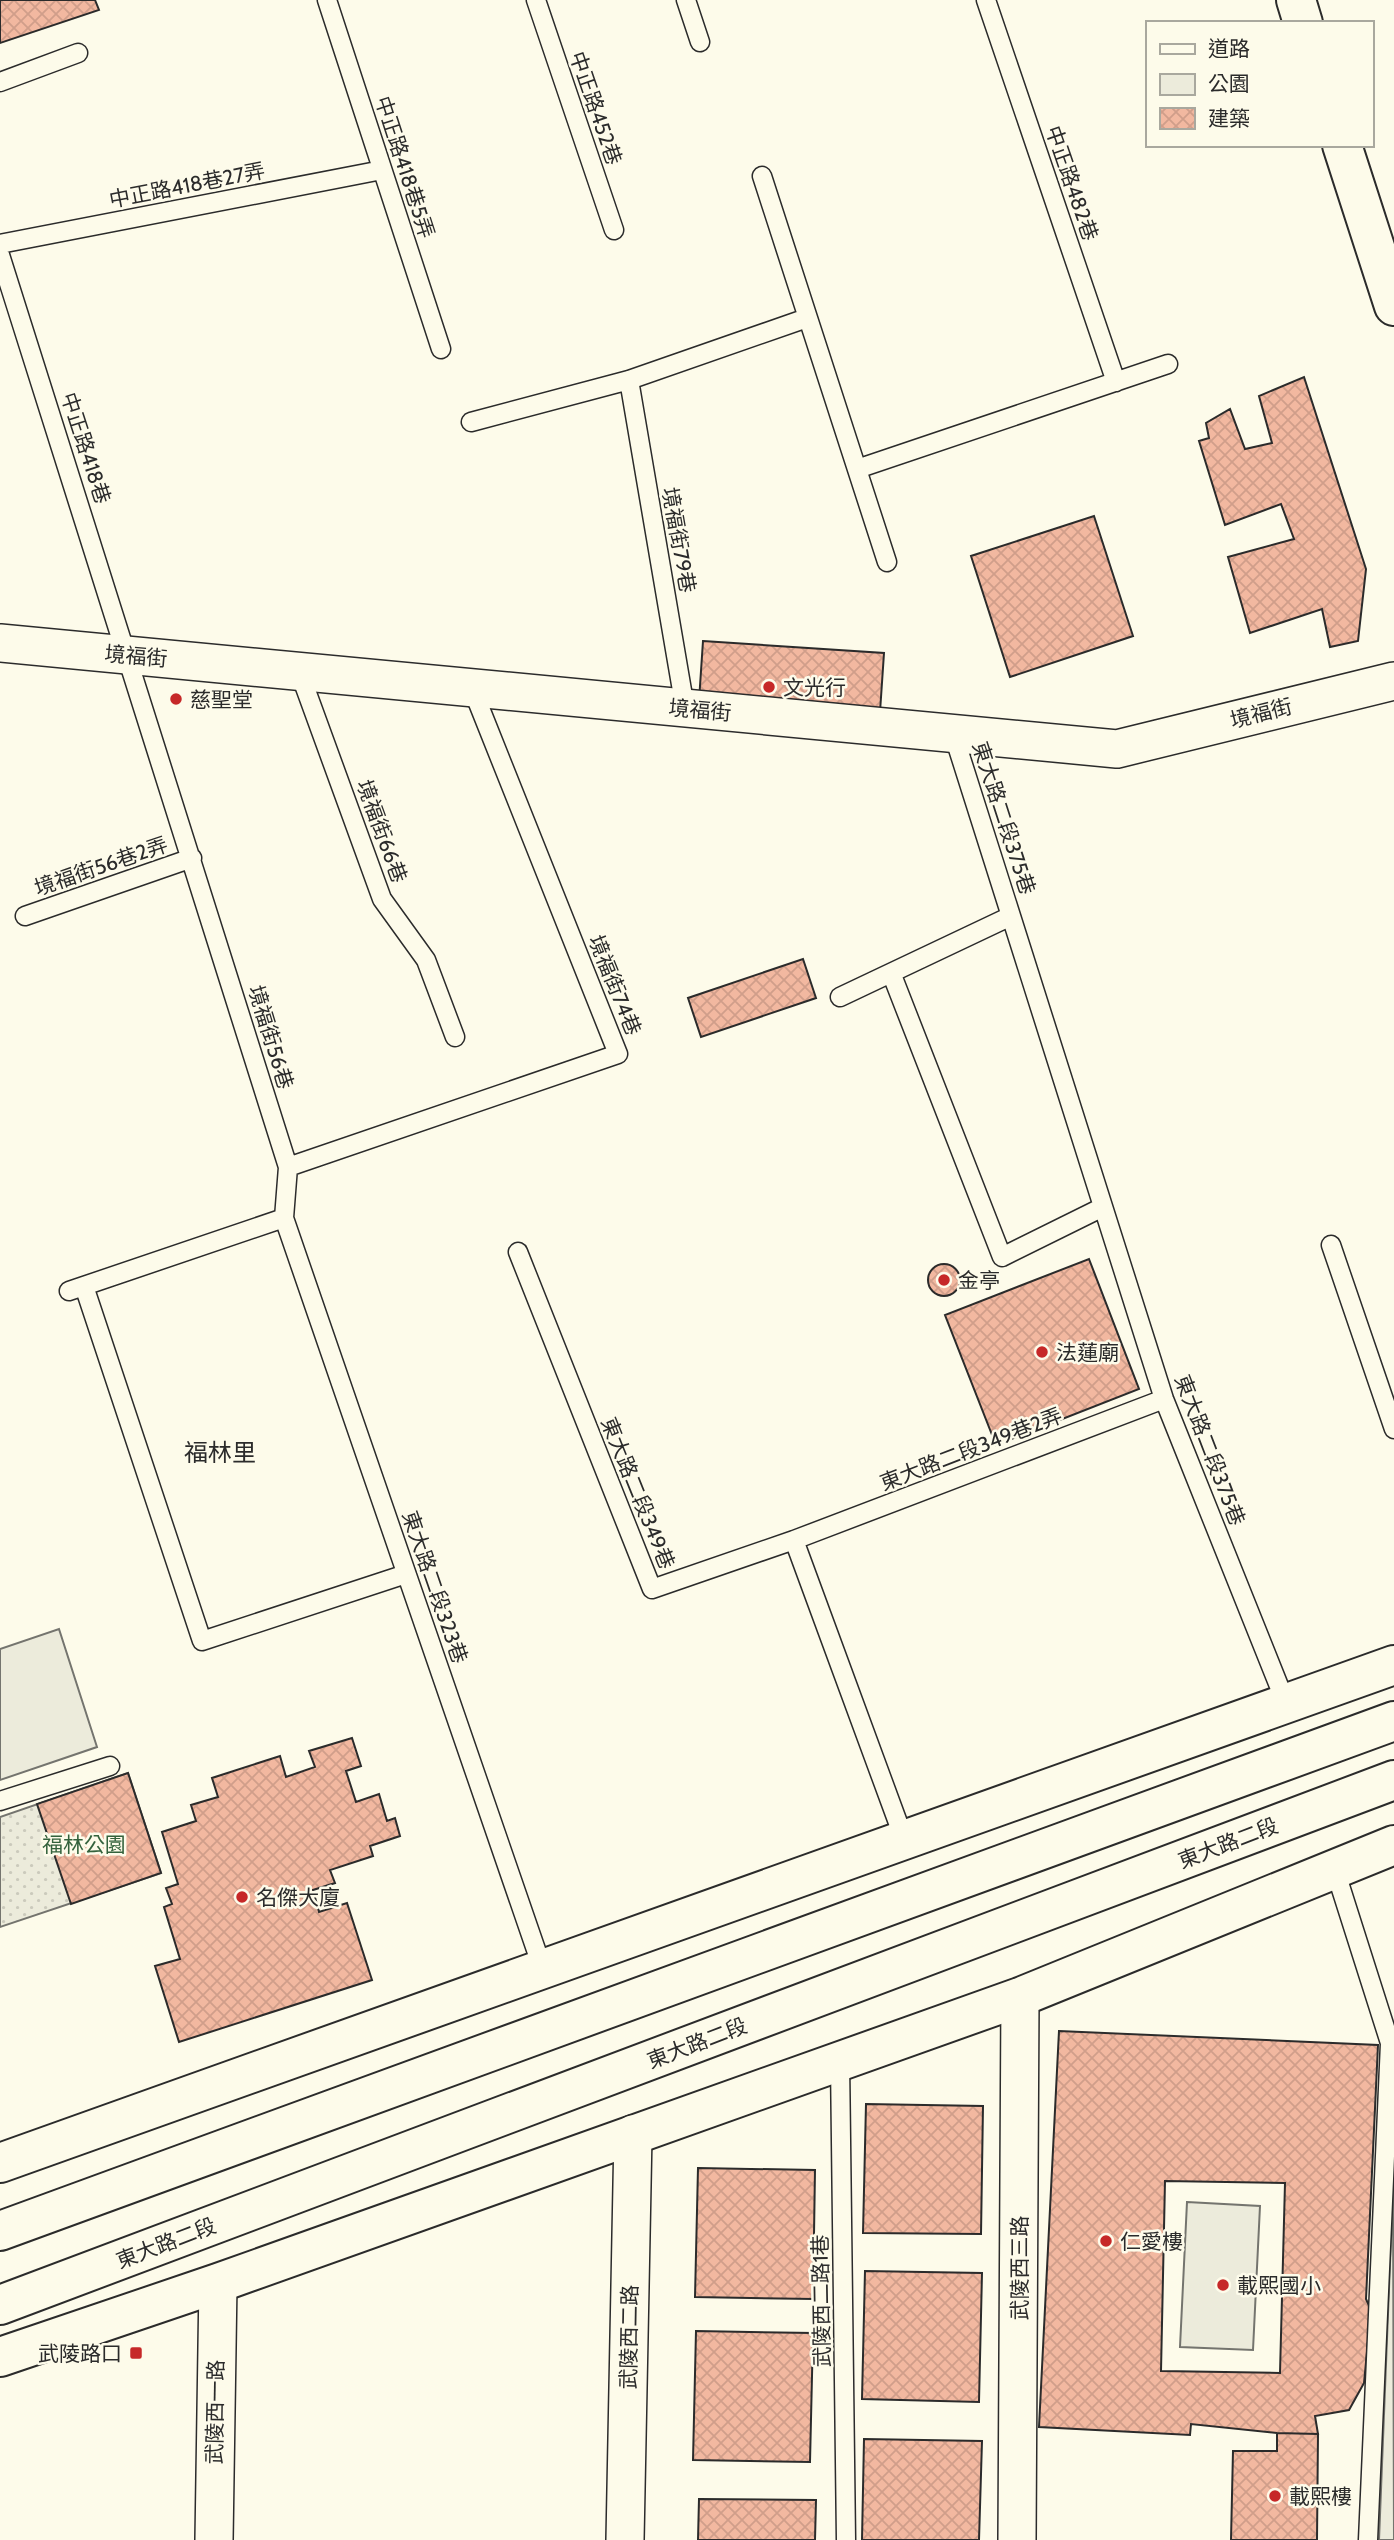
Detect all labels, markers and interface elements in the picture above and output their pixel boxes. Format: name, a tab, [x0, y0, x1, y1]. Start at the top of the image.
legend	[1146, 21, 1373, 147]
text: 道路	[1208, 36, 1250, 61]
street label: 中正路452巷	[565, 48, 627, 168]
text: 公園	[1208, 71, 1250, 96]
street label: 中正路418巷5弄	[370, 93, 440, 241]
text: 建築	[1208, 106, 1250, 131]
street label: 中正路482巷	[1041, 122, 1103, 244]
street label: 中正路418巷27弄	[107, 158, 267, 212]
street label: 中正路418巷	[56, 389, 116, 507]
street label: 境福街79巷	[657, 485, 701, 595]
street label: 境福街	[104, 641, 168, 671]
place label: 文光行	[783, 675, 846, 700]
marker: 文光行	[761, 679, 777, 695]
place label: 慈聖堂	[190, 687, 253, 712]
marker: 慈聖堂	[168, 691, 184, 707]
street label: 境福街	[1227, 693, 1295, 733]
street label: 境福街	[668, 695, 732, 725]
street label: 東大路二段375巷	[967, 738, 1041, 898]
street label: 境福街66巷	[352, 776, 412, 886]
street label: 境福街56巷2弄	[31, 832, 171, 900]
street label: 境福街74巷	[584, 931, 646, 1039]
street label: 境福街56巷	[243, 982, 299, 1092]
place label: 金亭	[958, 1268, 1000, 1293]
marker: 金亭	[936, 1272, 952, 1288]
place label: 法蓮廟	[1056, 1340, 1119, 1365]
marker: 法蓮廟	[1034, 1344, 1050, 1360]
street label: 東大路二段375巷	[1170, 1371, 1250, 1529]
street label: 東大路二段349巷2弄	[876, 1403, 1066, 1495]
street label: 東大路二段349巷	[596, 1413, 680, 1573]
district label: 福林里	[184, 1438, 256, 1467]
street label: 東大路二段323巷	[397, 1507, 473, 1667]
street label: 東大路二段	[1175, 1813, 1281, 1873]
park label: 福林公園	[42, 1832, 126, 1857]
place label: 名傑大廈	[256, 1885, 340, 1910]
marker: 名傑大廈	[234, 1889, 250, 1905]
street label: 東大路二段	[644, 2013, 750, 2073]
street label: 東大路二段	[113, 2213, 219, 2273]
street label: 武陵西三路	[1007, 2216, 1032, 2321]
place label: 仁愛樓	[1120, 2229, 1183, 2254]
marker: 仁愛樓	[1098, 2233, 1114, 2249]
street label: 武陵西二路1巷	[807, 2234, 835, 2368]
place label: 載熙國小	[1237, 2273, 1321, 2298]
marker: 載熙國小	[1215, 2277, 1231, 2293]
street label: 武陵西二路	[616, 2284, 642, 2390]
place label: 武陵路口	[38, 2341, 122, 2366]
marker: 武陵路口	[128, 2345, 144, 2361]
street label: 武陵西一路	[202, 2359, 228, 2465]
place label: 載熙樓	[1289, 2484, 1352, 2509]
marker: 載熙樓	[1267, 2488, 1283, 2504]

